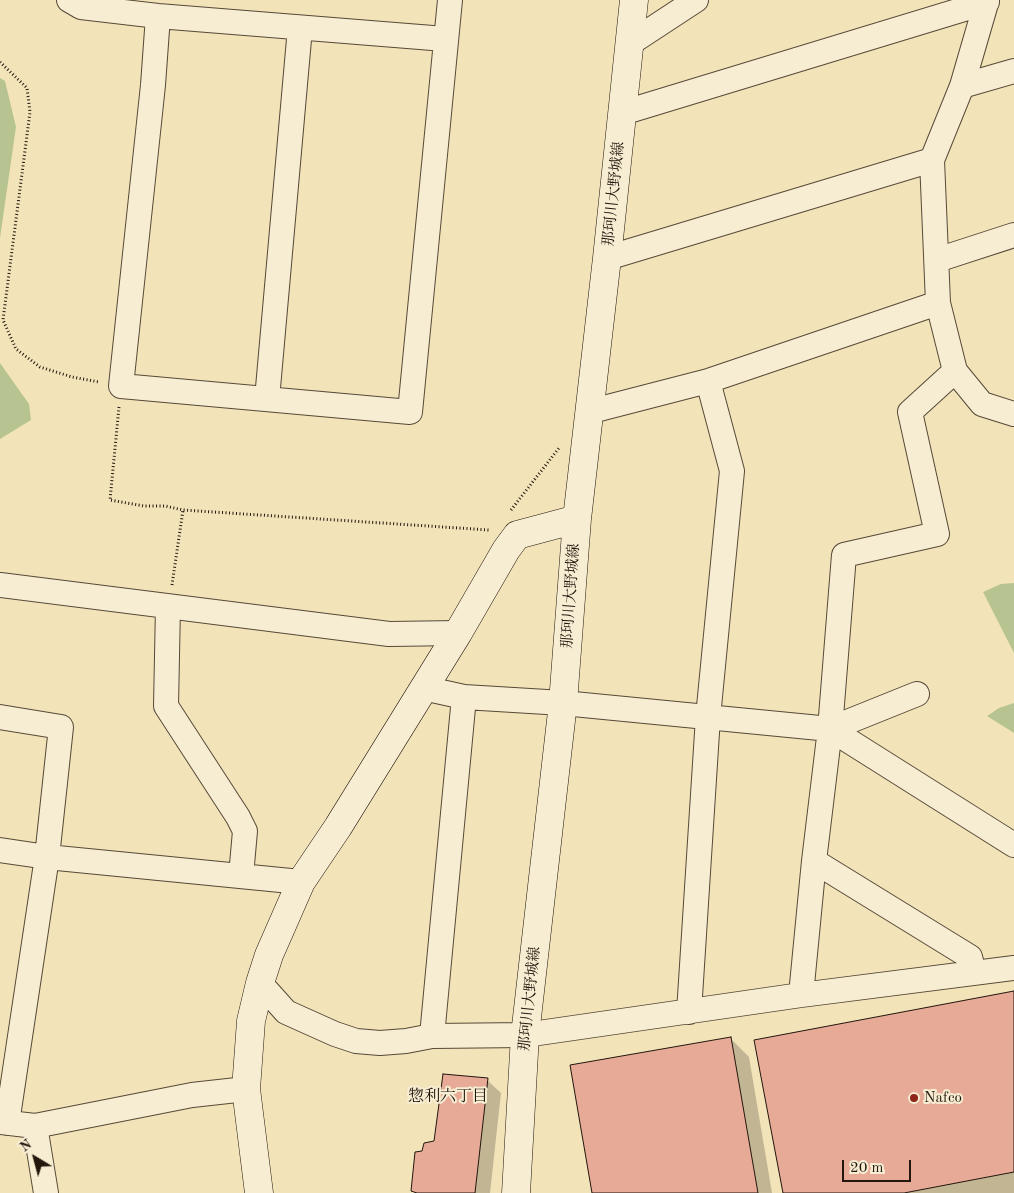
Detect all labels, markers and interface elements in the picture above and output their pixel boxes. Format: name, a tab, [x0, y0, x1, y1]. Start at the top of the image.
street label: 那珂川大野城線	[600, 141, 628, 247]
street label: 那珂川大野城線	[558, 543, 584, 649]
street label: 那珂川大野城線	[516, 946, 544, 1052]
district label: 惣利六丁目	[408, 1087, 488, 1107]
place label: Nafco	[924, 1089, 962, 1107]
marker: Nafco	[908, 1092, 920, 1104]
north arrow	[10, 1133, 60, 1183]
text: N	[17, 1137, 34, 1155]
scale bar	[844, 1150, 913, 1182]
text: 20 m	[850, 1161, 884, 1176]

